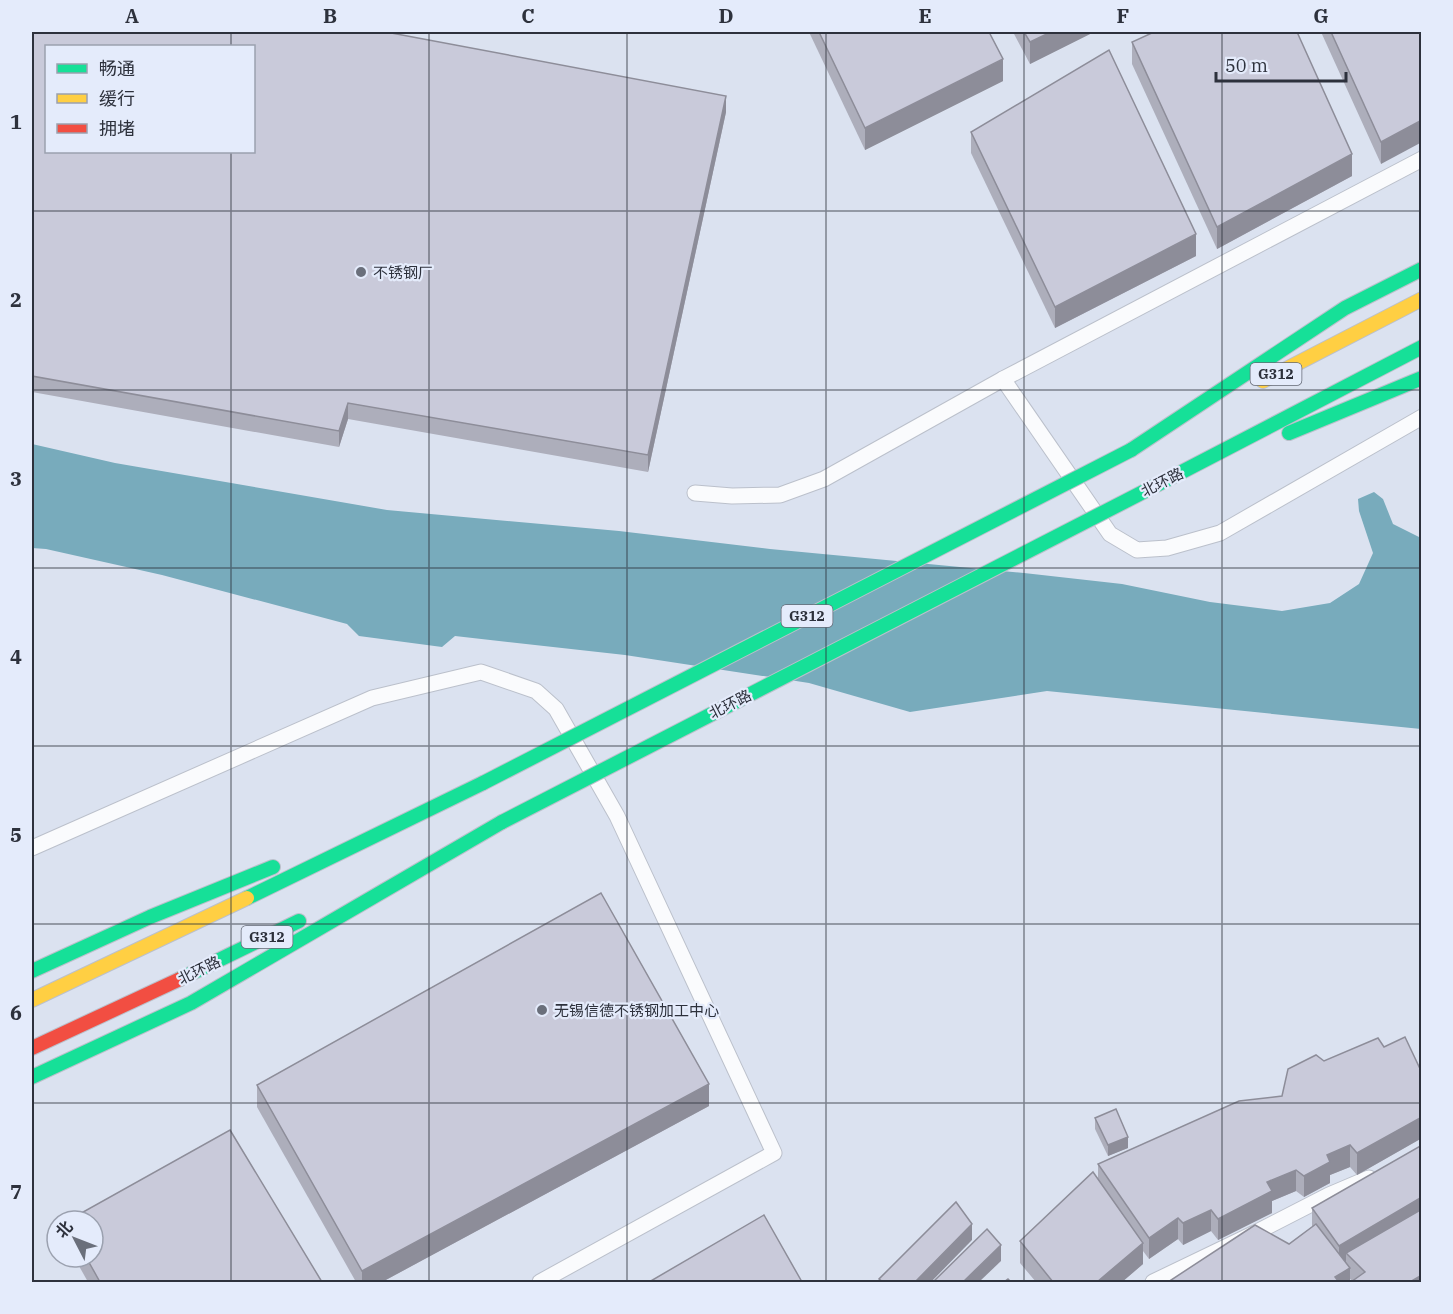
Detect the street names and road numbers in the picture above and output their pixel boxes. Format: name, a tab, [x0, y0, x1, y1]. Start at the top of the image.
road number: G312	[1250, 363, 1302, 385]
street label: 北环路	[1138, 463, 1186, 501]
road number: G312	[782, 605, 832, 627]
street label: 北环路	[706, 685, 754, 723]
road number: G312	[242, 926, 292, 948]
street label: 北环路	[175, 952, 223, 988]

